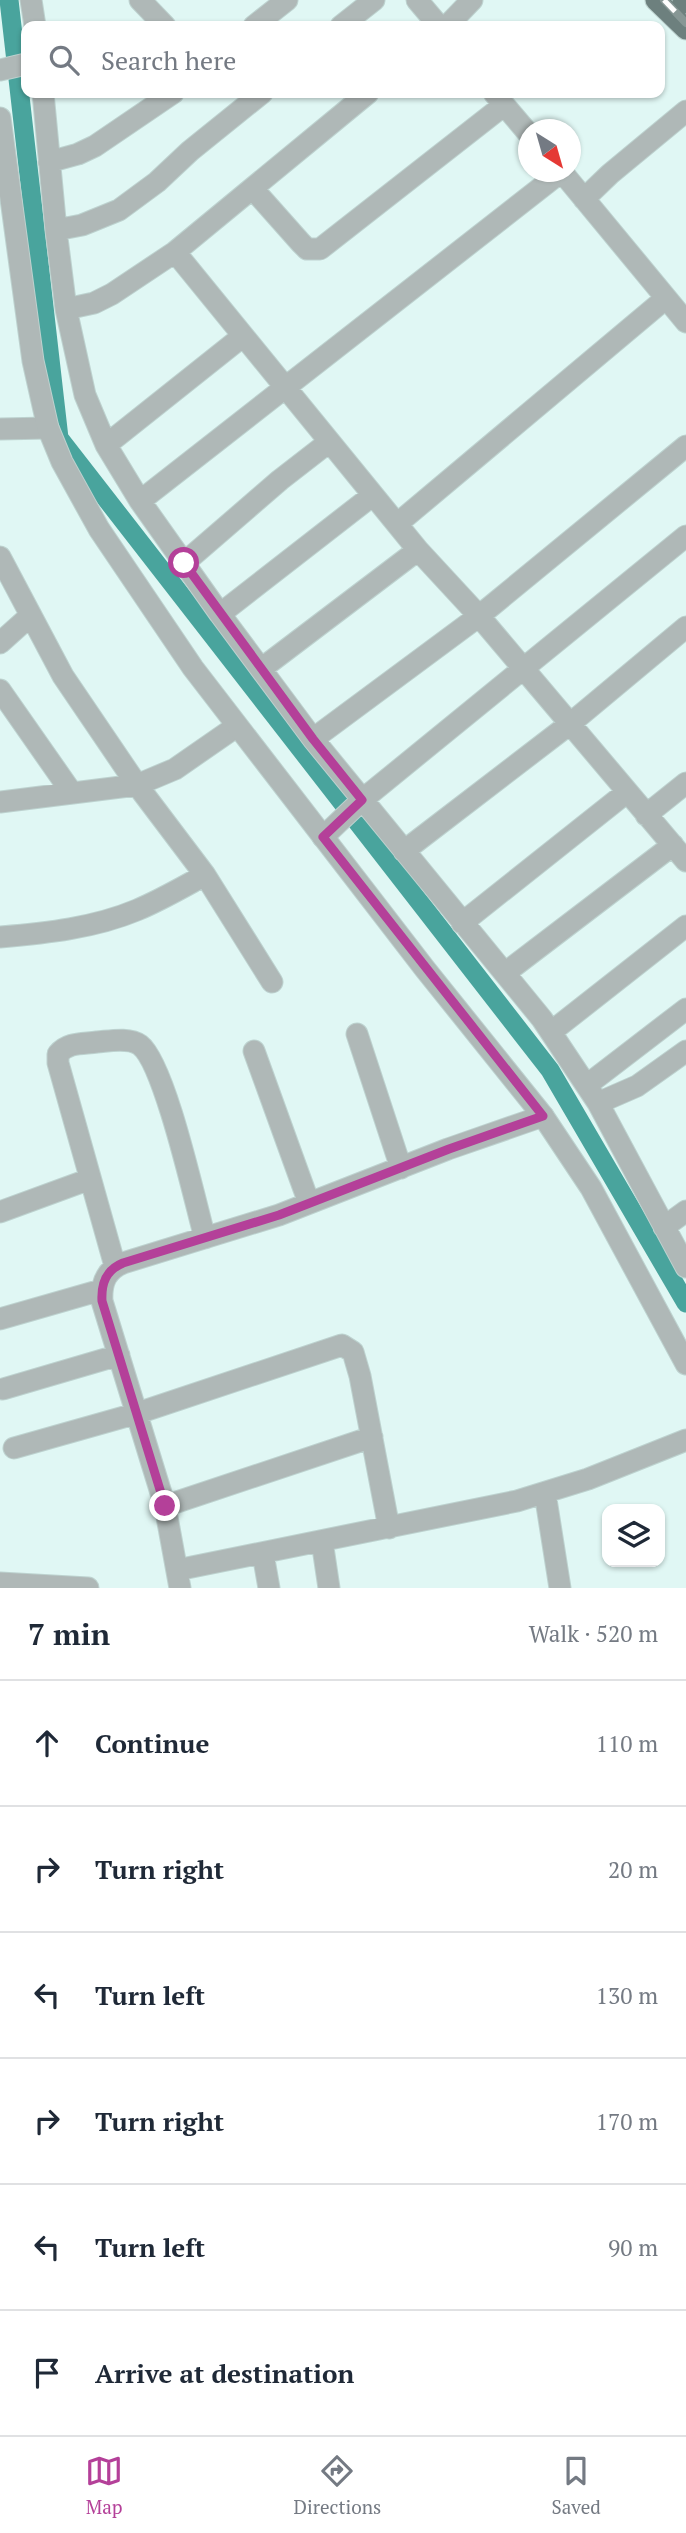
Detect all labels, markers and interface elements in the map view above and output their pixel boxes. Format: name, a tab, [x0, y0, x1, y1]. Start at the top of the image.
search box	[21, 21, 665, 98]
icon: search	[45, 41, 83, 79]
text: Search here	[101, 43, 236, 77]
north arrow	[518, 119, 581, 182]
route start	[168, 547, 199, 578]
route end	[149, 1490, 180, 1521]
map controls	[602, 1504, 665, 1567]
button: layers	[602, 1504, 665, 1567]
text: 7 min	[28, 1614, 110, 1654]
text: Walk · 520 m	[529, 1618, 658, 1649]
icon: ahead	[28, 1724, 66, 1762]
text: Continue	[95, 1726, 209, 1760]
text: 110 m	[596, 1728, 658, 1759]
icon: right	[28, 1850, 66, 1888]
text: Turn right	[95, 1852, 224, 1886]
text: 20 m	[608, 1854, 658, 1885]
icon: left	[28, 1976, 66, 2014]
text: Turn left	[95, 1978, 205, 2012]
text: 130 m	[596, 1980, 658, 2011]
icon: right	[28, 2102, 66, 2140]
text: Turn right	[95, 2104, 224, 2138]
text: 170 m	[596, 2106, 658, 2137]
icon: left	[28, 2228, 66, 2266]
text: Turn left	[95, 2230, 205, 2264]
text: 90 m	[608, 2232, 658, 2263]
icon: arrive	[28, 2354, 66, 2392]
text: Arrive at destination	[95, 2356, 354, 2390]
tab: Map	[85, 2452, 123, 2519]
tab: Directions	[294, 2452, 381, 2519]
tab: Saved	[552, 2452, 601, 2519]

